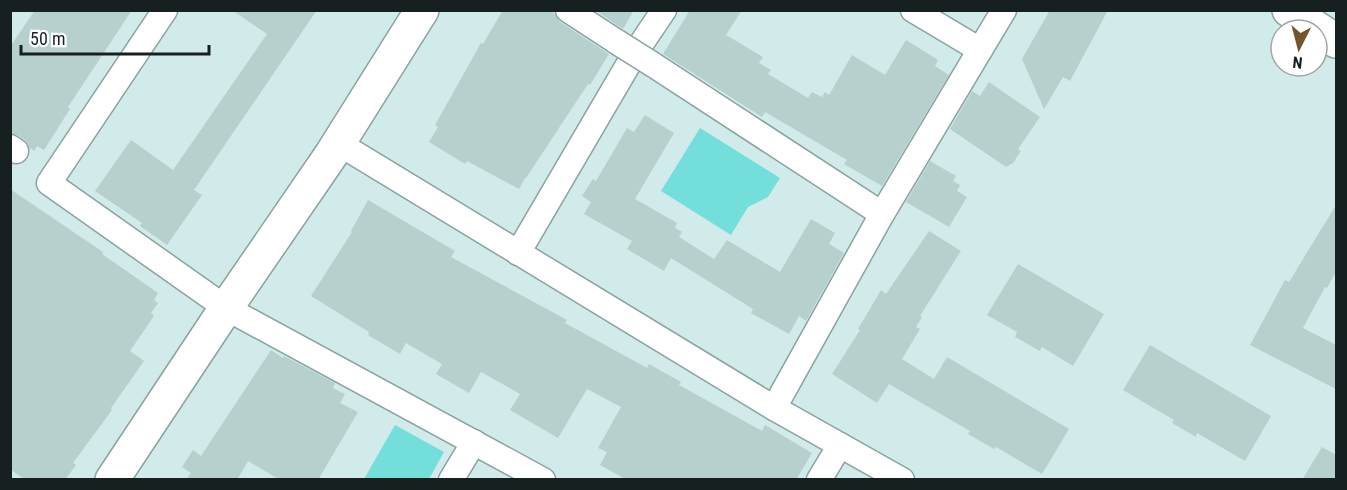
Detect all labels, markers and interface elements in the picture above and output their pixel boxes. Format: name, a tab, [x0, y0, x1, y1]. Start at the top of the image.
scale bar	[21, 18, 208, 56]
north arrow	[1269, 18, 1329, 78]
text: 50 m	[30, 28, 65, 49]
text: N	[1292, 52, 1303, 72]

